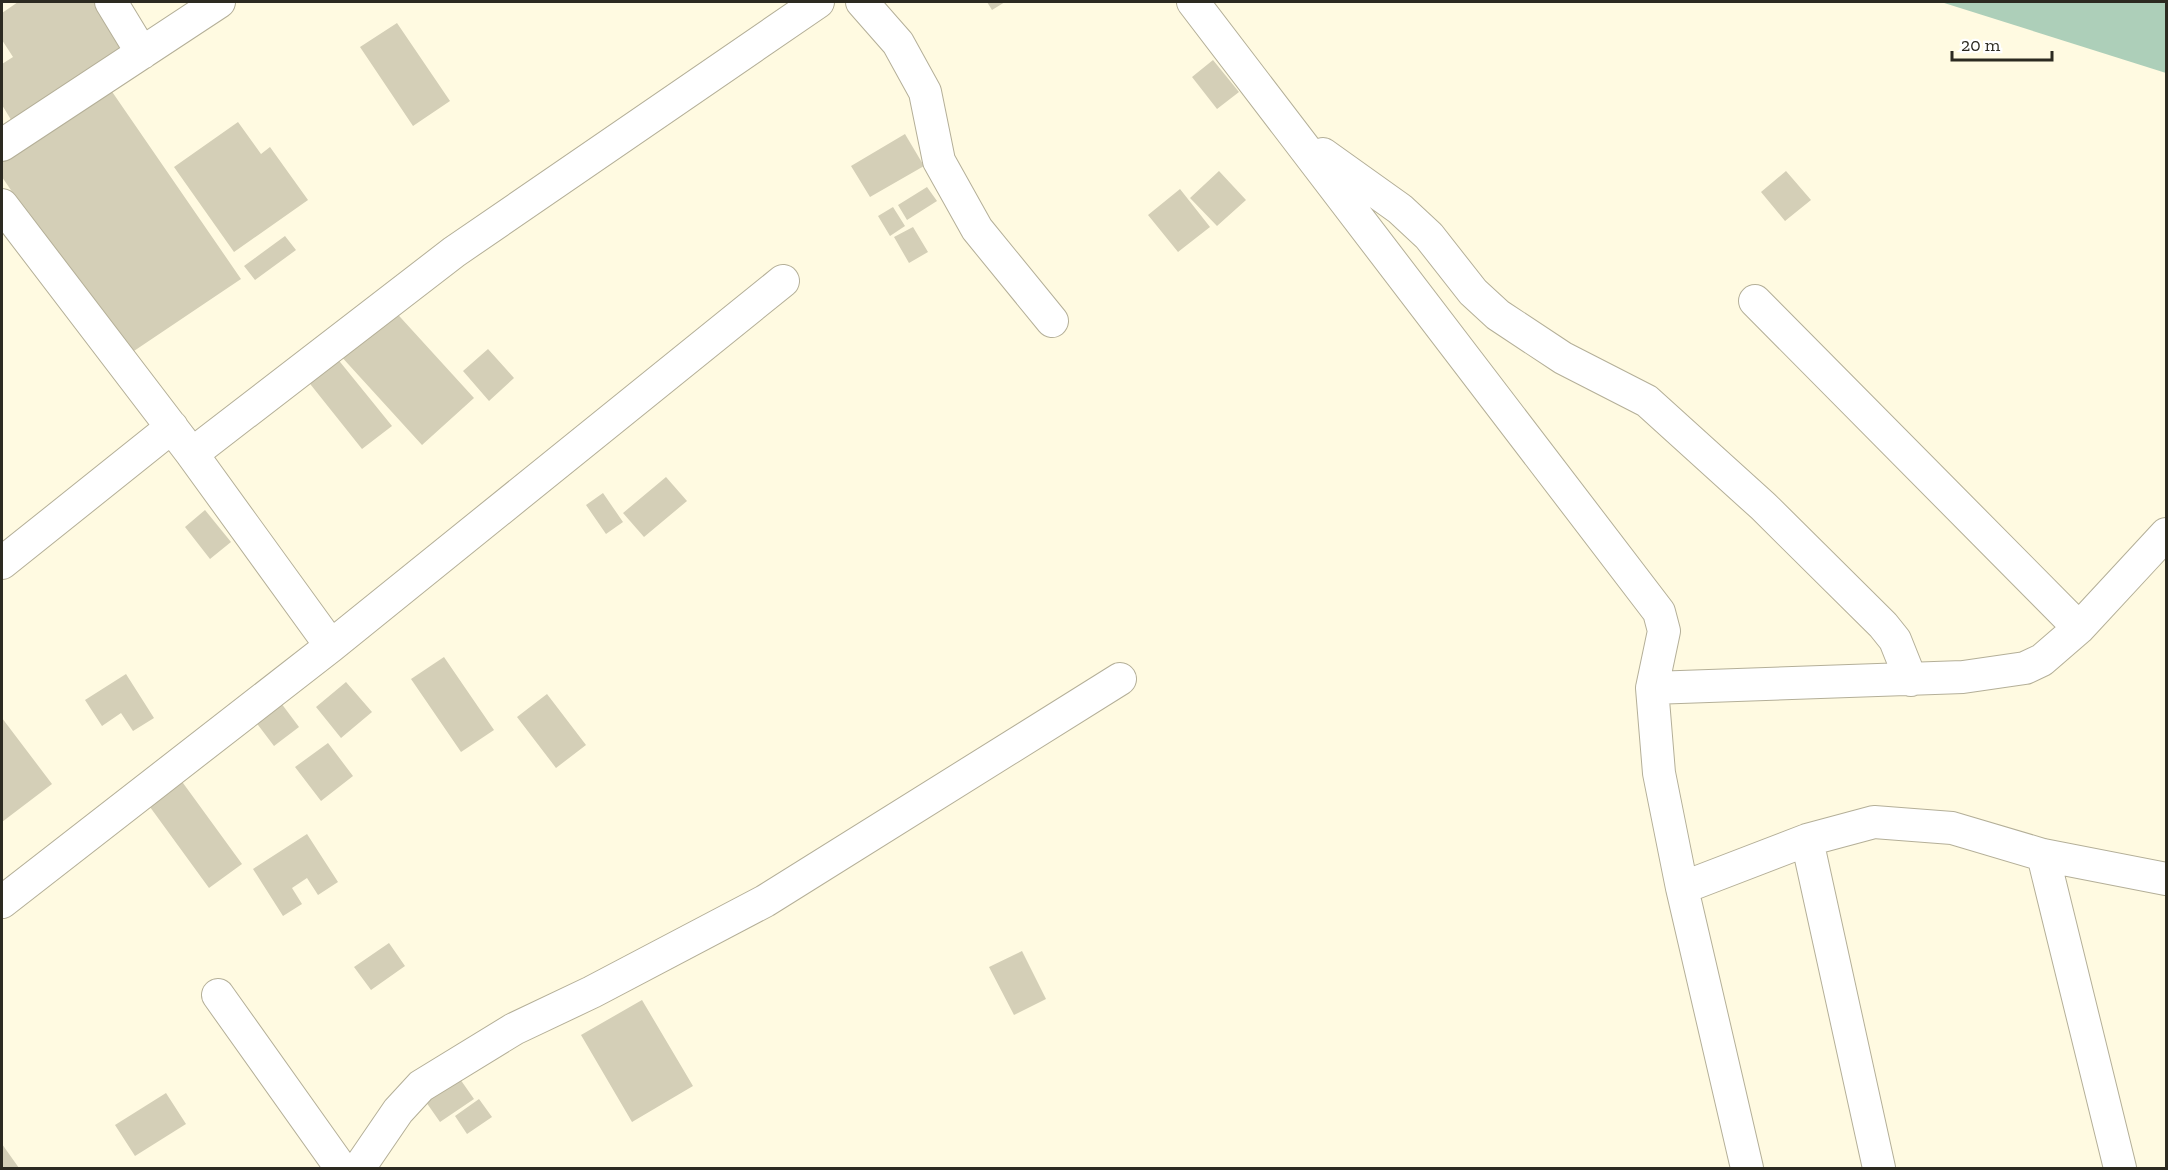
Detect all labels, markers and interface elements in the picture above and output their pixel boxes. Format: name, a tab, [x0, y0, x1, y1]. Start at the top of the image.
scale bar	[1952, 24, 2052, 62]
text: 20 m	[1961, 34, 2001, 56]

